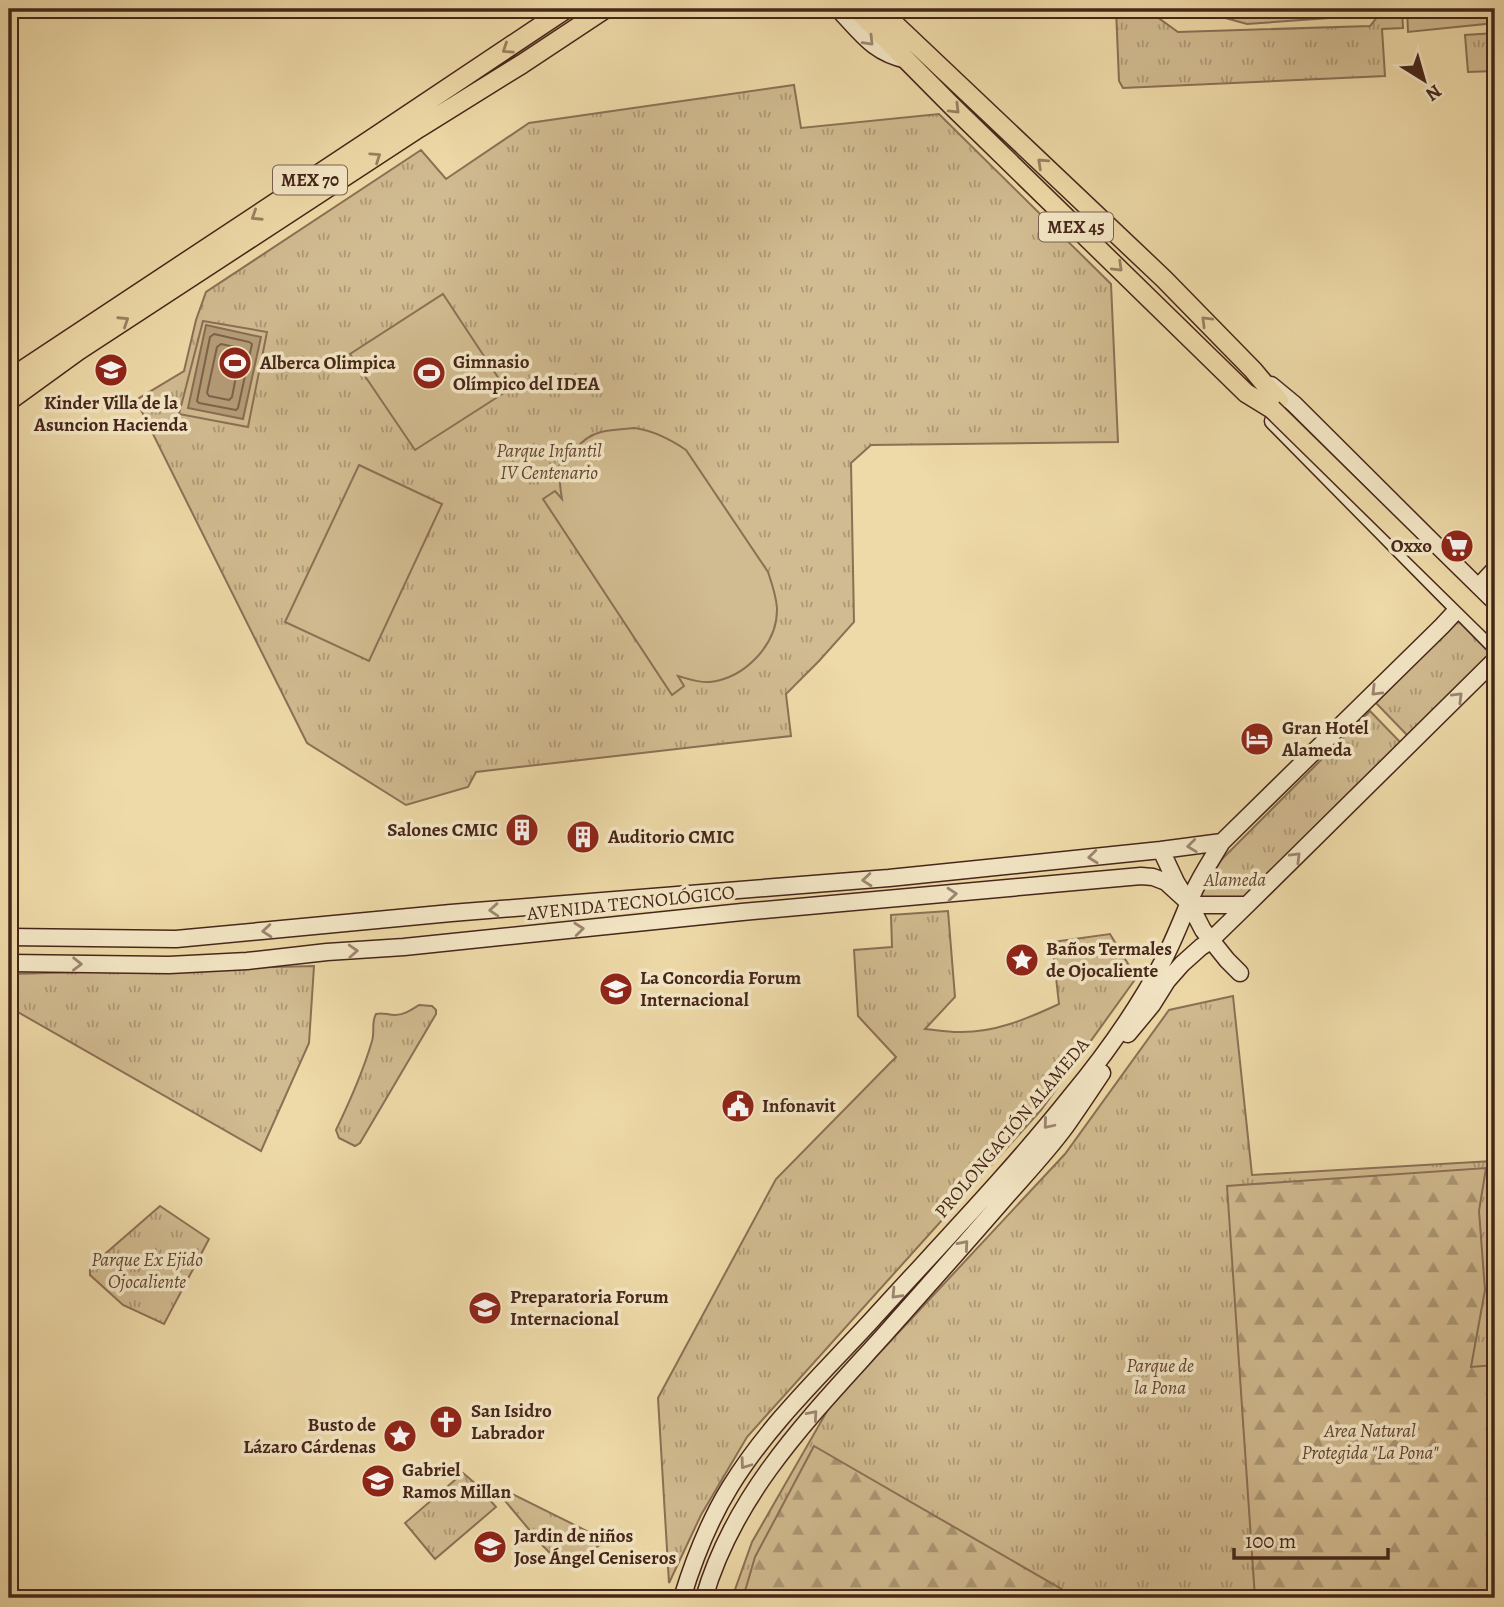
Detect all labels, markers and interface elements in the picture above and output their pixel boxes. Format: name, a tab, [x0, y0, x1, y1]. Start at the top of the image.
one-way arrow	[860, 33, 873, 46]
one-way arrow	[501, 41, 514, 54]
north arrow	[1388, 46, 1458, 116]
text: N	[1420, 78, 1447, 107]
one-way arrow	[947, 100, 960, 113]
one-way arrow	[369, 152, 382, 165]
one-way arrow	[1037, 159, 1050, 172]
road number: MEX 70	[273, 166, 347, 195]
one-way arrow	[251, 207, 264, 220]
road number: MEX 45	[1039, 212, 1113, 242]
one-way arrow	[1110, 259, 1123, 272]
one-way arrow	[116, 317, 129, 330]
one-way arrow	[1201, 317, 1214, 330]
sports icon: Alberca Olimpica	[216, 344, 254, 382]
place label: Gimnasio Olímpico del IDEA	[453, 349, 601, 397]
place label: Alberca Olimpica	[259, 350, 396, 376]
school or university icon: Kinder Villa de la Asuncion Hacienda	[92, 351, 130, 389]
sports icon: Gimnasio Olímpico del IDEA	[410, 354, 448, 392]
place label: Kinder Villa de la Asuncion Hacienda	[33, 390, 189, 438]
park label: Parque Infantil IV Centenario	[496, 438, 602, 486]
supermarket icon: Oxxo	[1438, 527, 1476, 565]
place label: Oxxo	[1391, 533, 1432, 559]
one-way arrow	[1371, 683, 1384, 696]
one-way arrow	[1450, 693, 1463, 706]
place label: Gran Hotel Alameda	[1281, 715, 1368, 763]
hotel icon: Gran Hotel Alameda	[1238, 720, 1276, 758]
building icon: Salones CMIC	[503, 811, 541, 849]
place label: Salones CMIC	[387, 817, 498, 843]
building icon: Auditorio CMIC	[564, 818, 602, 856]
place label: Auditorio CMIC	[607, 824, 735, 850]
one-way arrow	[1186, 839, 1197, 854]
one-way arrow	[1087, 849, 1098, 864]
one-way arrow	[1288, 853, 1301, 866]
park label: Alameda	[1203, 867, 1266, 893]
one-way arrow	[861, 872, 872, 887]
street label: AVENIDA TECNOLÓGICO	[525, 879, 736, 927]
one-way arrow	[947, 887, 958, 902]
one-way arrow	[488, 902, 499, 917]
one-way arrow	[574, 922, 585, 937]
one-way arrow	[261, 923, 272, 938]
place label: Baños Termales de Ojocaliente	[1046, 936, 1172, 984]
place icon: Baños Termales de Ojocaliente	[1003, 941, 1041, 979]
one-way arrow	[348, 944, 359, 959]
one-way arrow	[72, 956, 83, 971]
place label: La Concordia Forum Internacional	[640, 965, 801, 1013]
school or university icon: La Concordia Forum Internacional	[597, 970, 635, 1008]
street label: PROLONGACIÓN ALAMEDA	[929, 1032, 1096, 1224]
public building icon: Infonavit	[719, 1087, 757, 1125]
place label: Infonavit	[762, 1093, 837, 1119]
one-way arrow	[1044, 1116, 1056, 1129]
one-way arrow	[956, 1240, 968, 1253]
park label: Parque Ex Ejido Ojocaliente	[91, 1247, 203, 1295]
place label: Preparatoria Forum Internacional	[510, 1284, 669, 1332]
one-way arrow	[892, 1286, 904, 1299]
school or university icon: Preparatoria Forum Internacional	[466, 1289, 504, 1327]
park label: Parque de la Pona	[1126, 1353, 1194, 1401]
place label: San Isidro Labrador	[471, 1398, 552, 1446]
church icon: San Isidro Labrador	[427, 1403, 465, 1441]
one-way arrow	[805, 1410, 817, 1423]
place label: Busto de Lázaro Cárdenas	[243, 1412, 376, 1460]
place icon: Busto de Lázaro Cárdenas	[381, 1417, 419, 1455]
park label: Area Natural Protegida "La Pona"	[1301, 1418, 1439, 1466]
one-way arrow	[741, 1456, 754, 1469]
place label: Gabriel Ramos Millan	[402, 1457, 512, 1505]
school or university icon: Gabriel Ramos Millan	[359, 1462, 397, 1500]
scale bar	[1234, 1516, 1388, 1560]
place label: Jardin de niños Jose Ángel Ceniseros	[514, 1523, 676, 1571]
text: 100 m	[1245, 1527, 1296, 1555]
school or university icon: Jardin de niños Jose Ángel Ceniseros	[471, 1528, 509, 1566]

